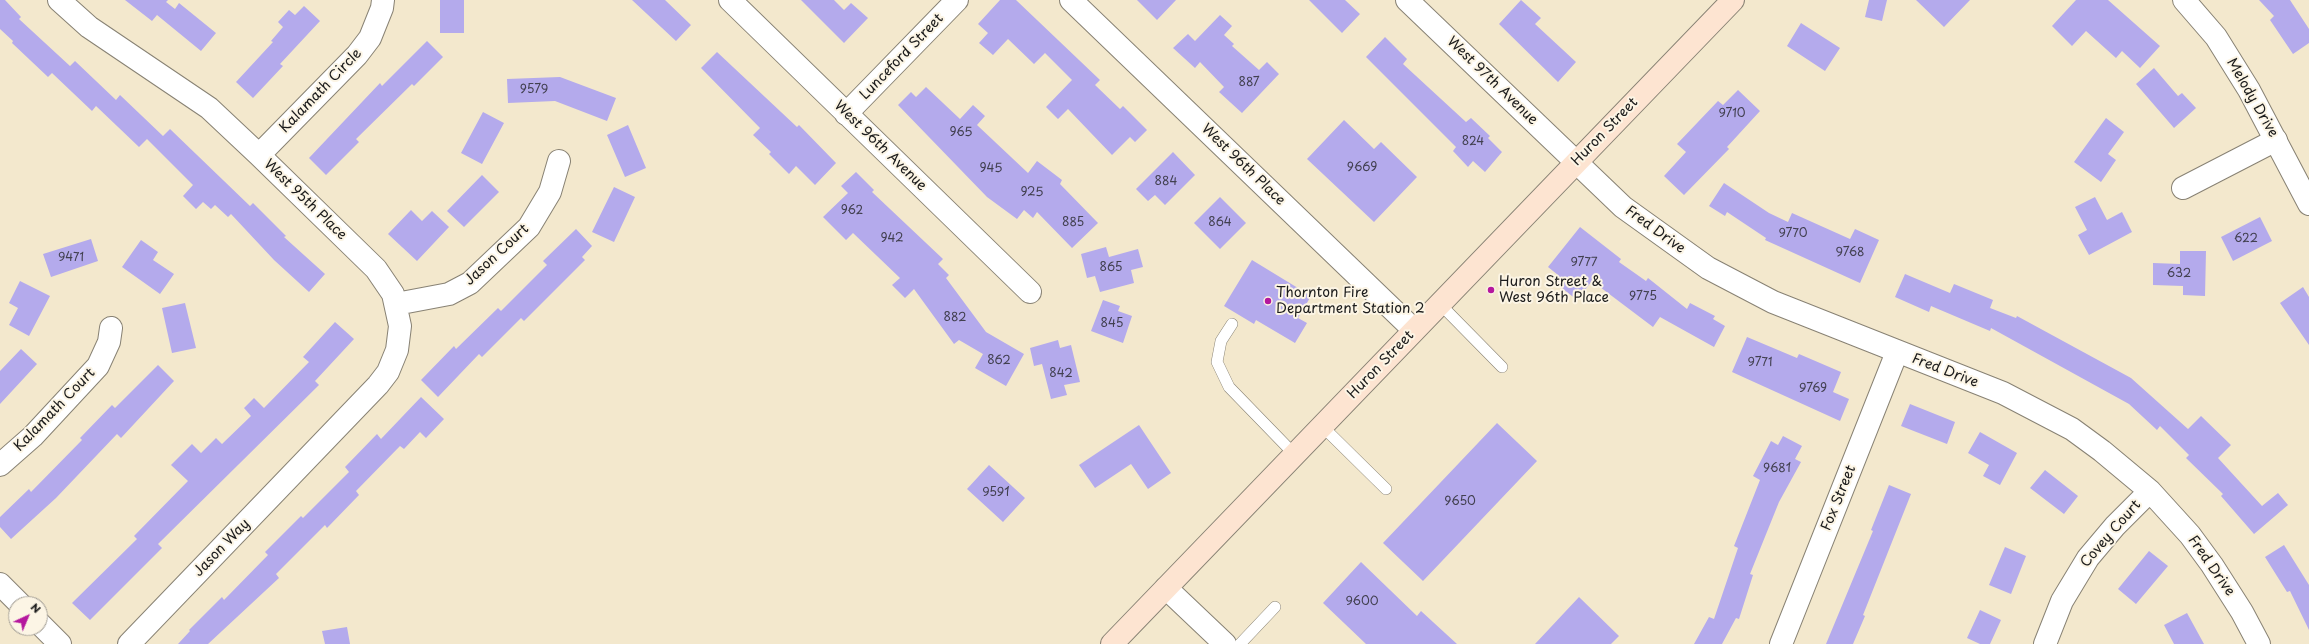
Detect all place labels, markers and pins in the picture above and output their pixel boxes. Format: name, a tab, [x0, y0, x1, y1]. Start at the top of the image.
place label: Huron Street & West 96th Place	[1499, 274, 1609, 306]
place label: Thornton Fire Department Station 2	[1276, 285, 1425, 318]
marker: Huron Street & West 96th Place	[1486, 285, 1496, 295]
marker: Thornton Fire Department Station 2	[1263, 296, 1273, 306]

